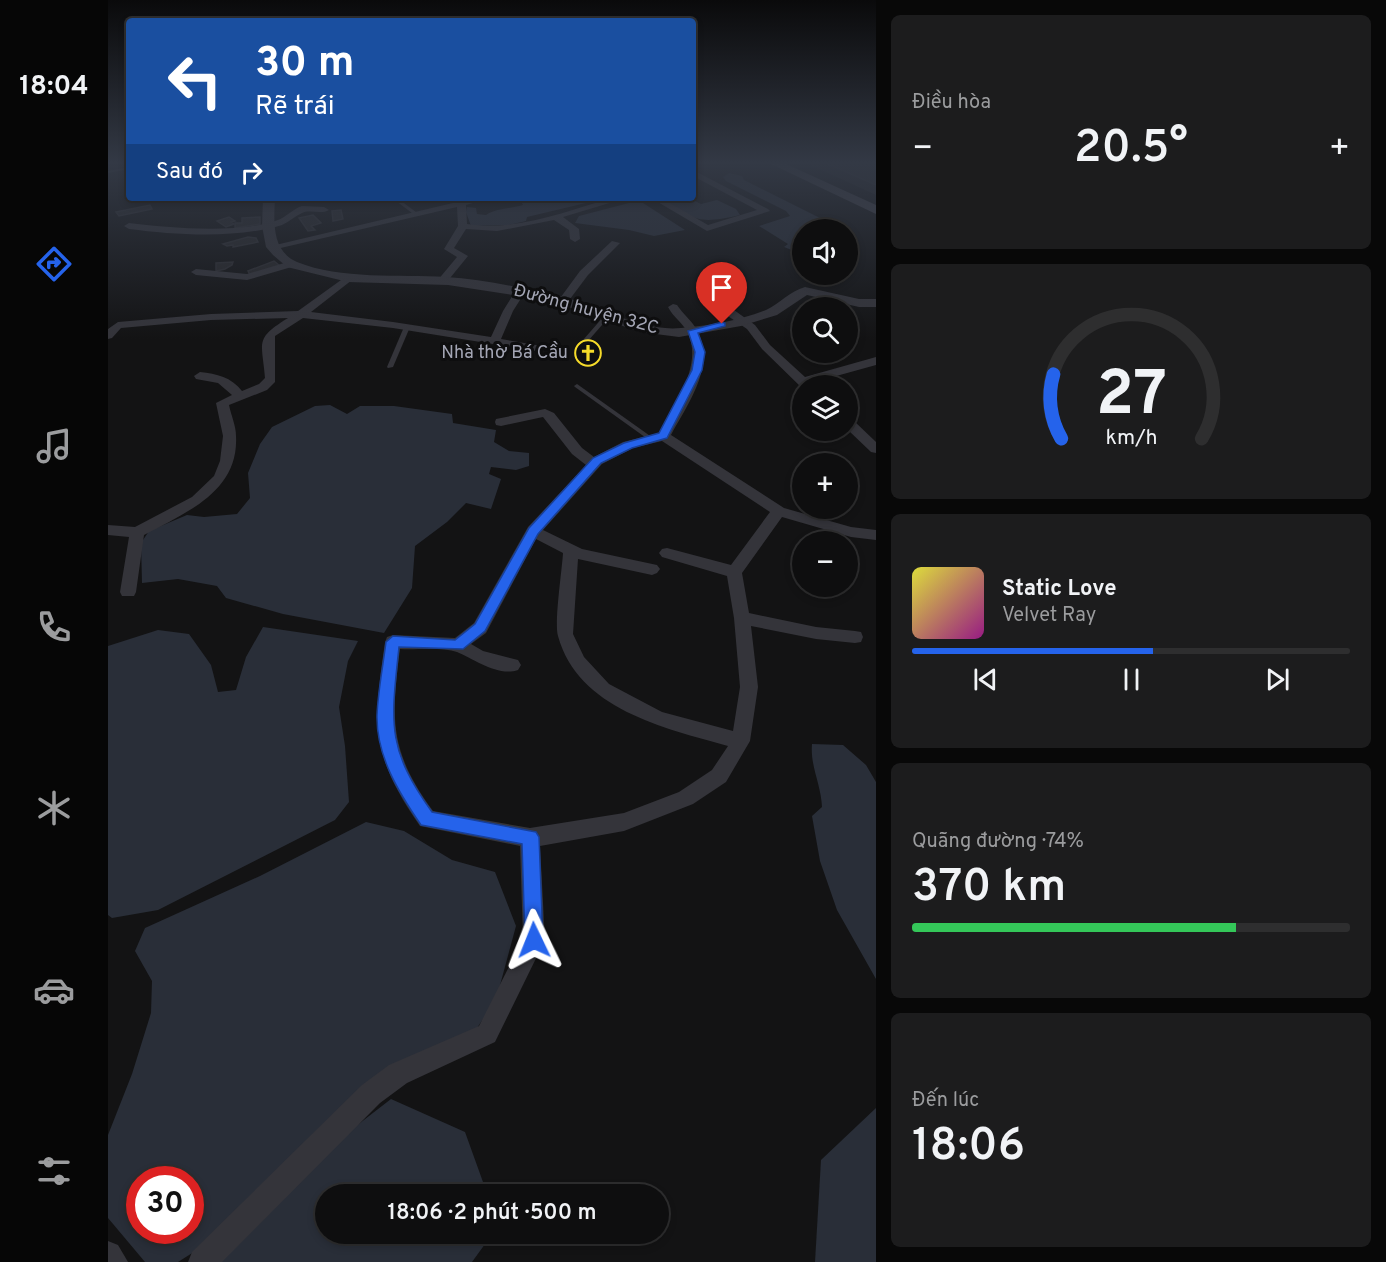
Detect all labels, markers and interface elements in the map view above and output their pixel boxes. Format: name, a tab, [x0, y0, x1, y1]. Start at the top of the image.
text: 30 m	[255, 38, 354, 91]
icon: left	[156, 42, 234, 120]
text: 18:04	[19, 70, 89, 104]
text: Rẽ trái	[255, 90, 335, 124]
text: Điều hòa	[912, 90, 991, 116]
text: 20.5°	[1074, 121, 1188, 178]
text: −	[912, 129, 933, 171]
text: +	[1329, 129, 1350, 171]
icon: right	[235, 156, 268, 189]
text: Sau đó	[156, 159, 223, 186]
map controls	[792, 219, 858, 597]
button: sound	[792, 219, 858, 285]
icon: directions	[33, 243, 75, 285]
pin	[696, 262, 747, 324]
icon: arrive	[705, 271, 738, 304]
street label: Đường huyện 32C	[511, 280, 661, 340]
button: search	[792, 297, 858, 363]
church icon: Nhà thờ Bá Cầu	[573, 338, 603, 368]
place label: Nhà thờ Bá Cầu	[441, 341, 568, 365]
text: 27	[1095, 358, 1167, 437]
button: layers	[792, 375, 858, 441]
icon: music	[33, 425, 75, 467]
text: km/h	[1105, 425, 1157, 452]
button: +	[792, 453, 858, 519]
button: −	[792, 531, 858, 597]
text: Static Love	[1002, 576, 1116, 603]
text: Velvet Ray	[1002, 603, 1096, 629]
icon: phone	[33, 606, 75, 648]
icon: previous	[969, 663, 1002, 696]
icon: pause	[1115, 663, 1148, 696]
icon: next	[1261, 663, 1294, 696]
icon: climate	[33, 787, 75, 829]
text: Quãng đường · 74%	[912, 829, 1084, 855]
text: 370 km	[912, 860, 1066, 917]
position arrow	[502, 908, 566, 972]
icon: car	[33, 969, 75, 1011]
text: Đến lúc	[912, 1088, 979, 1114]
text: 18:06	[912, 1119, 1025, 1176]
icon: filters	[33, 1150, 75, 1192]
speed limit sign: 30	[126, 1166, 204, 1244]
text: 18:06 · 2 phút · 500 m	[387, 1200, 597, 1227]

